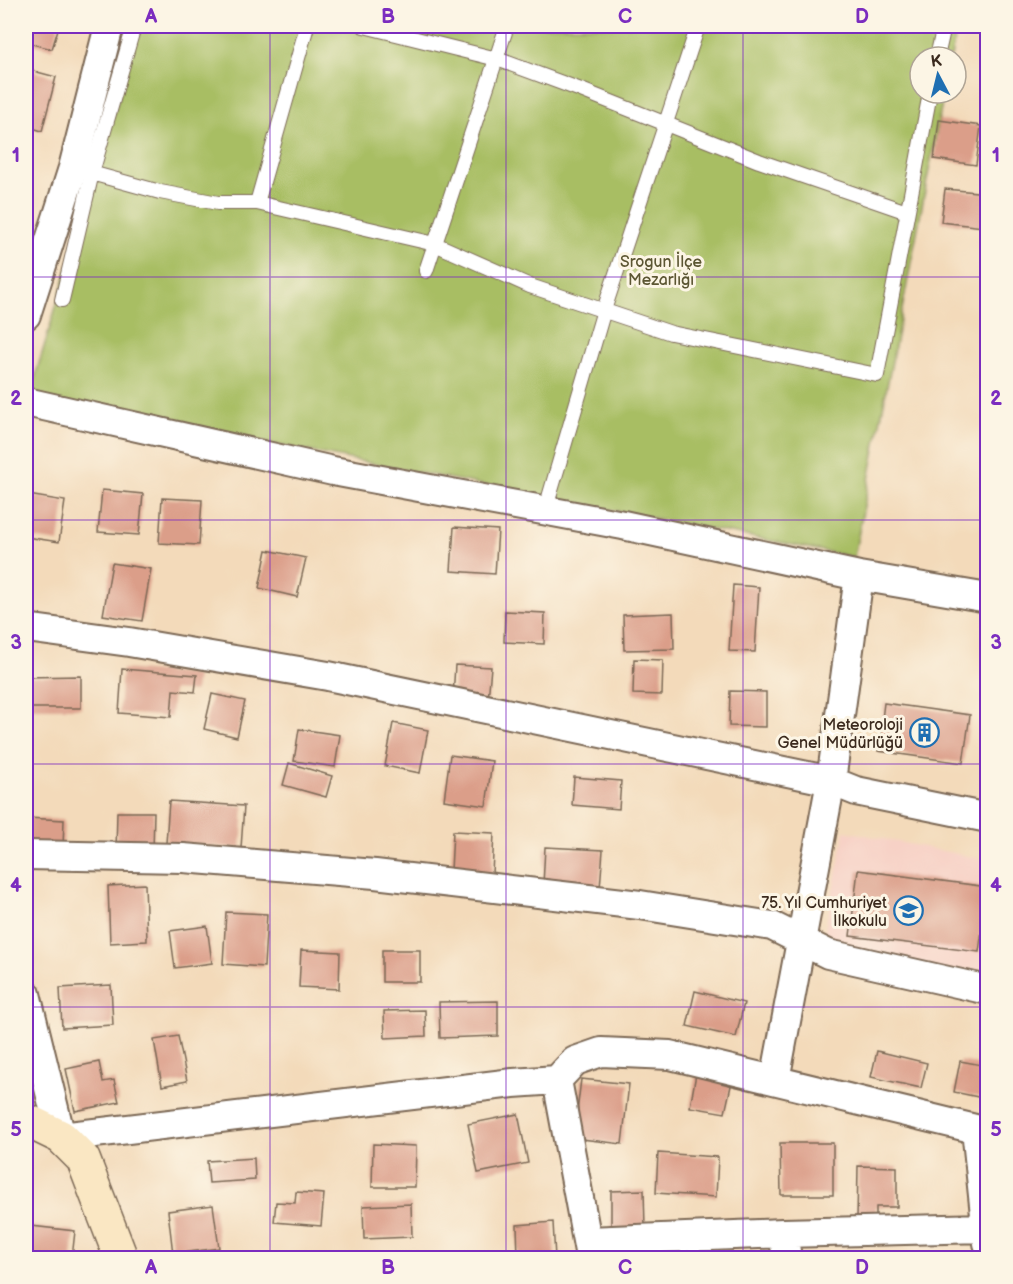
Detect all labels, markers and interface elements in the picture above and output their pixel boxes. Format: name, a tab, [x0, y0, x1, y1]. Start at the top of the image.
text: A	[144, 5, 158, 29]
text: B	[381, 5, 395, 29]
text: C	[618, 5, 632, 29]
text: D	[855, 5, 869, 29]
north arrow	[908, 45, 968, 105]
text: K	[930, 51, 943, 72]
text: 1	[12, 144, 20, 168]
text: 1	[992, 144, 1000, 168]
park label: Srogun İlçe Mezarlığı	[620, 251, 702, 290]
text: 2	[10, 387, 22, 411]
text: 2	[990, 387, 1002, 411]
text: 3	[10, 631, 22, 655]
text: 3	[990, 631, 1002, 655]
place label: Meteoroloji Genel Müdürlüğü	[778, 716, 903, 753]
building icon: Meteoroloji Genel Müdürlüğü	[908, 717, 940, 749]
text: 4	[10, 874, 22, 898]
text: 4	[990, 874, 1002, 898]
place label: 75. Yıl Cumhuriyet İlkokulu	[761, 894, 887, 931]
school or university icon: 75. Yıl Cumhuriyet İlkokulu	[892, 895, 924, 927]
text: 5	[10, 1118, 22, 1142]
text: 5	[990, 1118, 1002, 1142]
text: A	[144, 1256, 158, 1280]
text: B	[381, 1256, 395, 1280]
text: C	[618, 1256, 632, 1280]
text: D	[855, 1256, 869, 1280]

